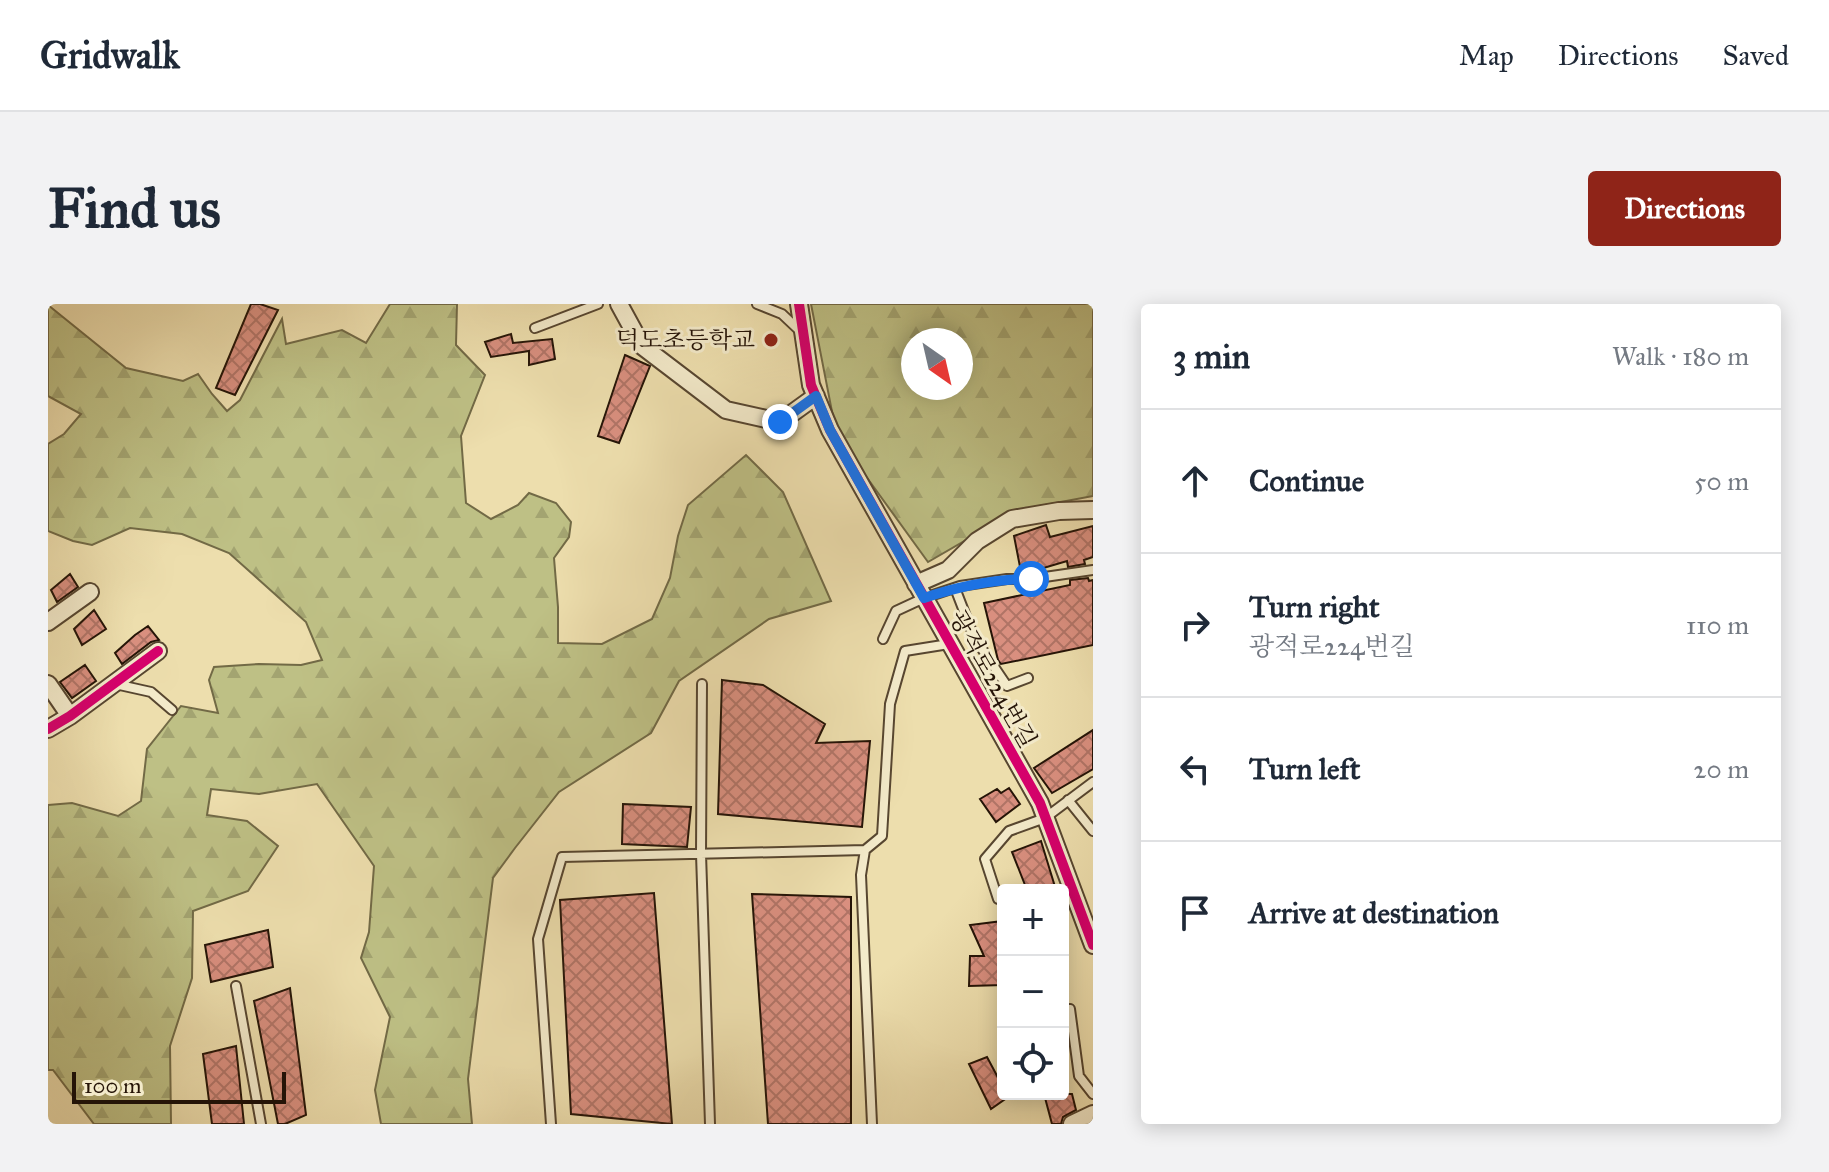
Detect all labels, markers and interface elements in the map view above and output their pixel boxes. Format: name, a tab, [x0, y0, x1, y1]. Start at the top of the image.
text: Gridwalk	[40, 32, 180, 78]
text: Map	[1459, 38, 1514, 73]
text: Directions	[1558, 38, 1679, 73]
text: Saved	[1723, 38, 1789, 73]
button: Directions	[1588, 171, 1781, 246]
text: Find us	[48, 174, 221, 242]
place label: 덕도초등학교	[616, 325, 755, 355]
north arrow	[901, 328, 973, 400]
marker: 덕도초등학교	[762, 331, 780, 349]
text: 3 min	[1173, 336, 1250, 377]
text: Walk · 180 m	[1612, 340, 1749, 372]
route end	[762, 404, 798, 440]
icon: ahead	[1173, 459, 1217, 503]
text: Continue	[1249, 463, 1364, 499]
text: 50 m	[1694, 465, 1749, 497]
route start	[1013, 561, 1049, 597]
text: Turn right	[1249, 589, 1380, 625]
icon: right	[1173, 603, 1217, 647]
street label: 광적로224번길	[943, 605, 1043, 753]
text: 110 m	[1686, 609, 1749, 641]
text: 광적로224번길	[1249, 630, 1415, 662]
icon: left	[1173, 747, 1217, 791]
text: Turn left	[1249, 751, 1360, 787]
text: 20 m	[1694, 753, 1749, 785]
map controls	[997, 884, 1069, 1100]
button: +	[997, 884, 1069, 956]
icon: arrive	[1173, 891, 1217, 935]
text: Arrive at destination	[1249, 895, 1499, 931]
button: −	[997, 956, 1069, 1028]
button: locate	[997, 1028, 1069, 1100]
scale bar	[72, 1068, 286, 1104]
text: 100 m	[84, 1072, 141, 1099]

